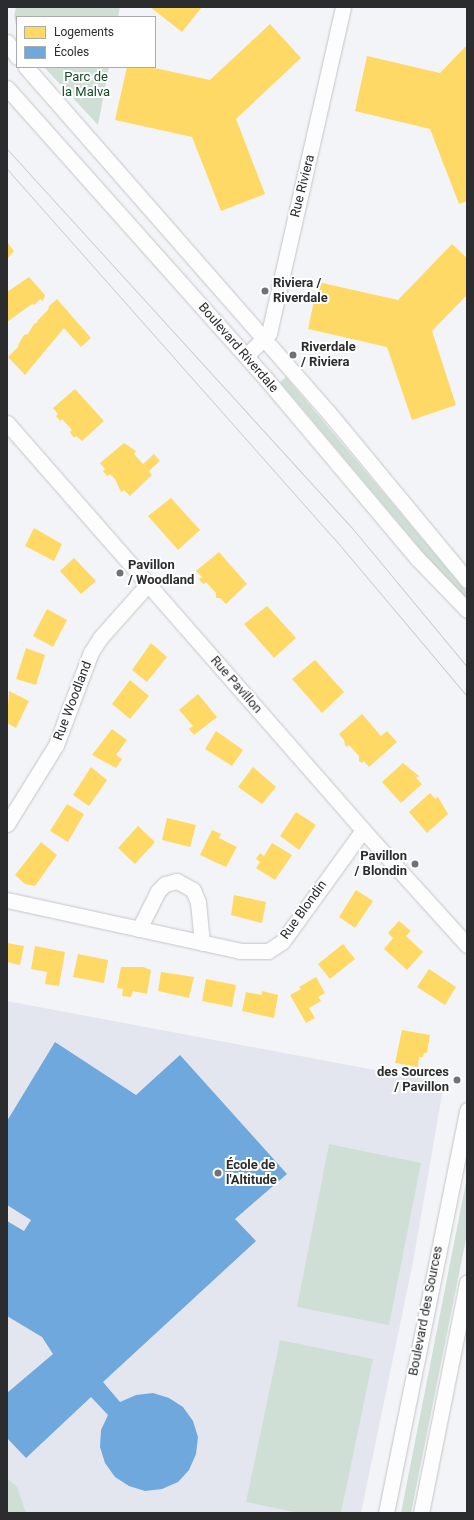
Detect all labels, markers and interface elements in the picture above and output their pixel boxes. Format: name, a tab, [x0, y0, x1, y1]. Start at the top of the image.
legend	[16, 16, 156, 68]
text: Logements	[54, 25, 114, 39]
text: Écoles	[54, 45, 89, 59]
park label: Parc de la Malva	[62, 70, 110, 101]
street label: Rue Riviera	[288, 153, 318, 219]
place label: Riviera / Riverdale	[273, 276, 328, 307]
marker: Riviera / Riverdale	[260, 286, 270, 296]
street label: Boulevard Riverdale	[195, 300, 281, 396]
place label: Riverdale / Riviera	[301, 340, 356, 371]
marker: Riverdale / Riviera	[288, 350, 298, 360]
place label: Pavillon / Woodland	[128, 558, 194, 589]
marker: Pavillon / Woodland	[115, 568, 125, 578]
street label: Rue Pavillon	[207, 653, 265, 717]
street label: Rue Woodland	[51, 659, 95, 743]
place label: Pavillon / Blondin	[355, 849, 407, 880]
marker: Pavillon / Blondin	[410, 859, 420, 869]
street label: Rue Blondin	[277, 878, 331, 942]
place label: des Sources / Pavillon	[377, 1065, 449, 1096]
marker: des Sources / Pavillon	[452, 1075, 462, 1085]
place label: École de l'Altitude	[226, 1158, 277, 1189]
marker: École de l'Altitude	[213, 1168, 223, 1178]
street label: Boulevard des Sources	[406, 1245, 446, 1377]

